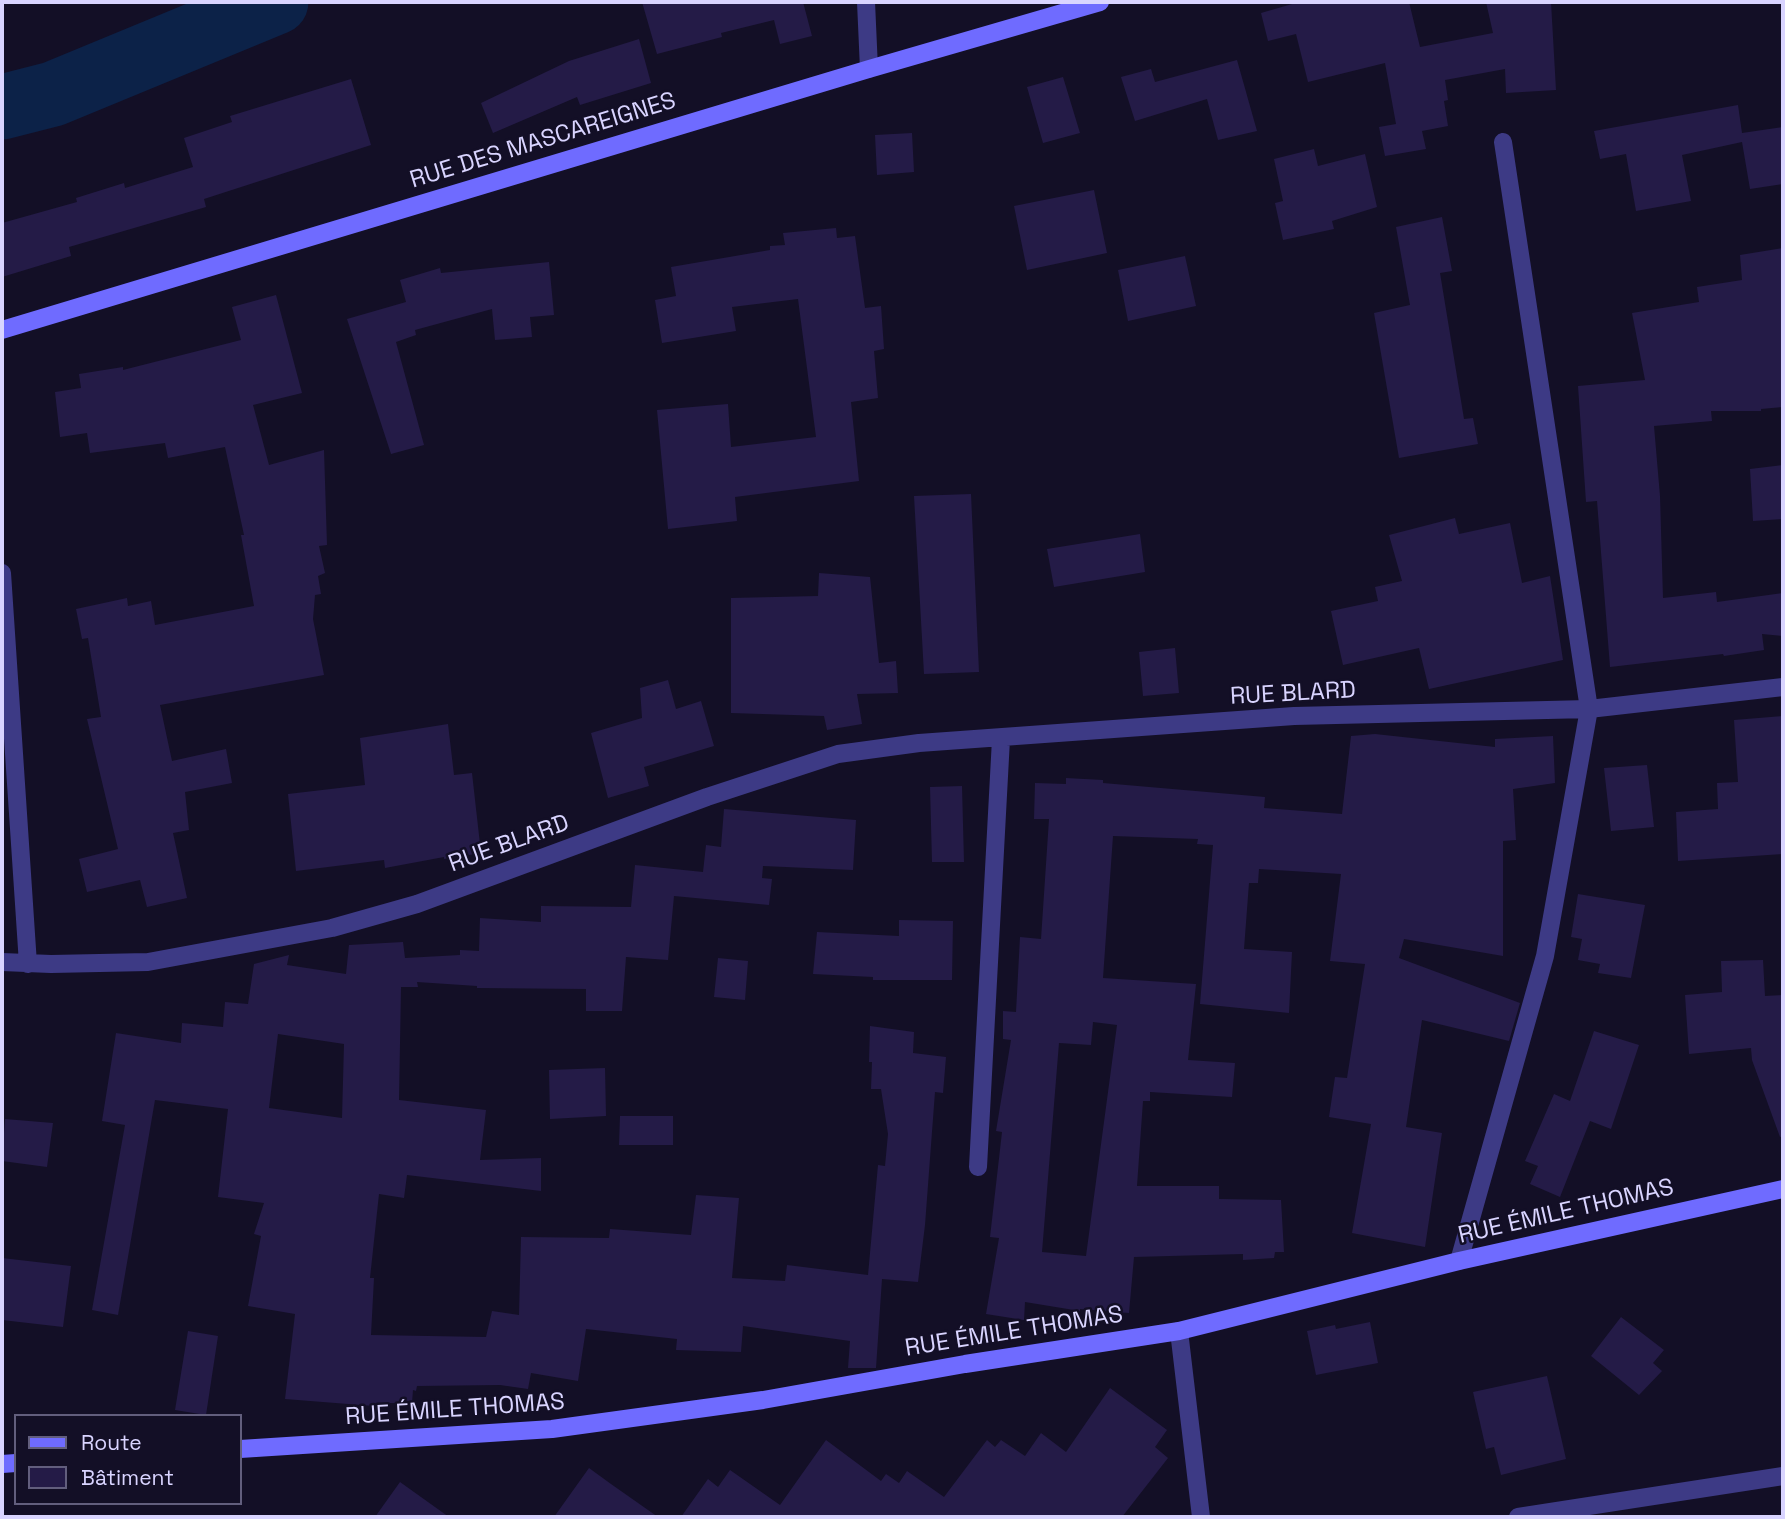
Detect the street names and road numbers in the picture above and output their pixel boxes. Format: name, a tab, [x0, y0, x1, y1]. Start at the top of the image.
street label: RUE DES MASCAREIGNES	[407, 87, 679, 195]
street label: RUE BLARD	[1229, 676, 1357, 712]
street label: RUE BLARD	[445, 809, 573, 879]
street label: RUE ÉMILE THOMAS	[1456, 1173, 1676, 1251]
street label: RUE ÉMILE THOMAS	[903, 1301, 1125, 1363]
street label: RUE ÉMILE THOMAS	[344, 1388, 566, 1432]

